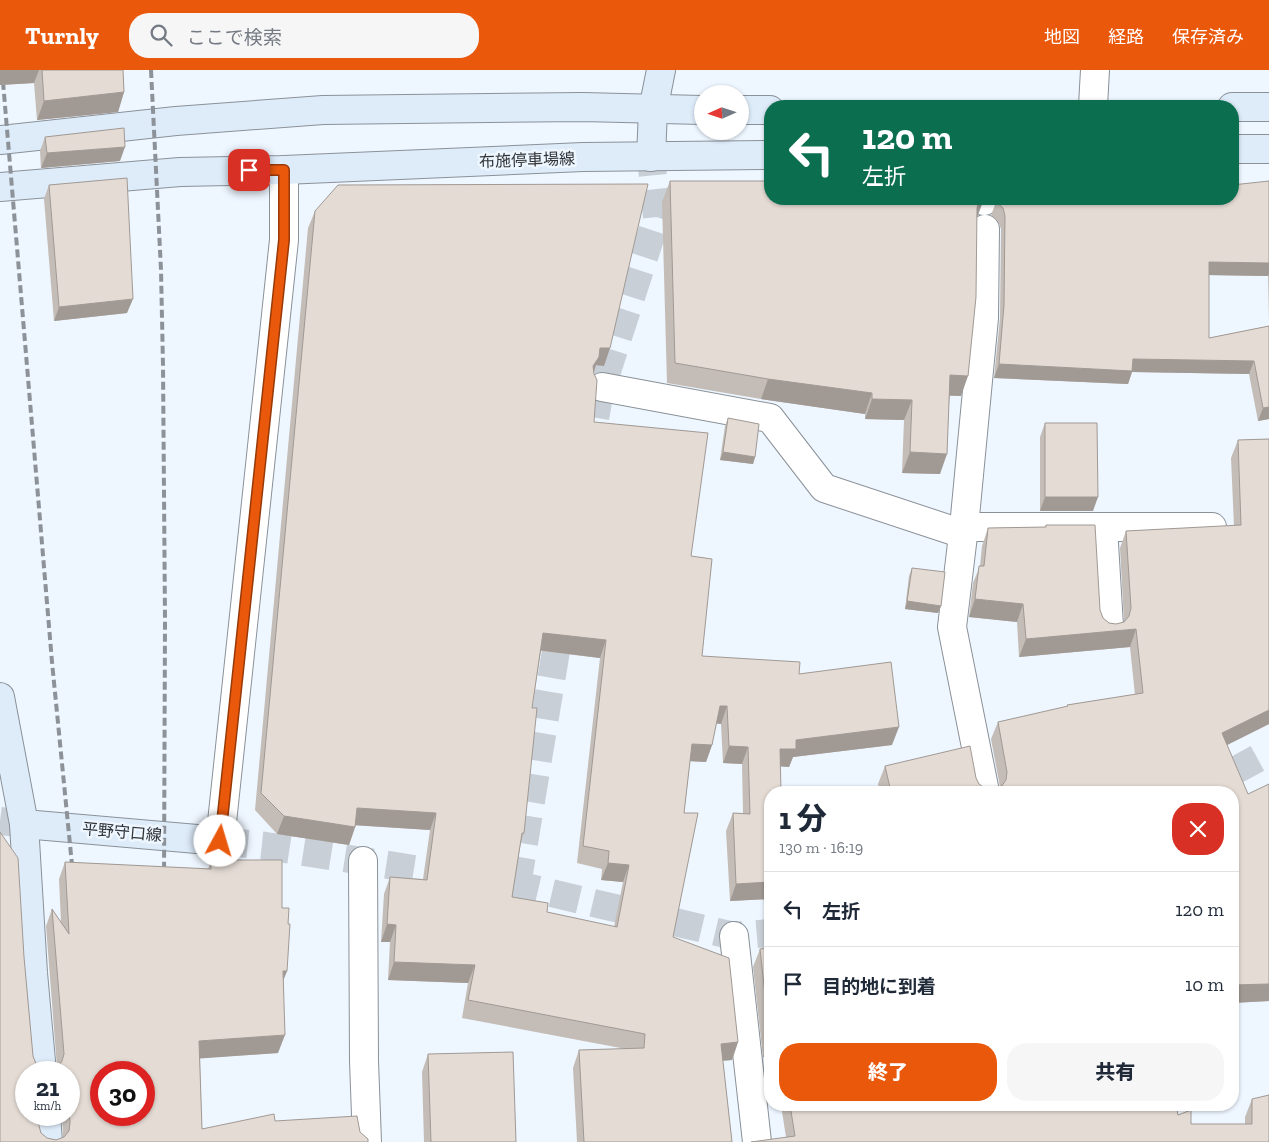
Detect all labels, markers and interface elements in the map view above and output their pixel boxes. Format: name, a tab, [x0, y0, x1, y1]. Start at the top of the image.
search box	[129, 13, 479, 58]
text: Turnly	[25, 21, 99, 50]
icon: search	[147, 21, 175, 49]
text: ここで検索	[187, 26, 282, 49]
text: 地図	[1044, 26, 1080, 48]
text: 経路	[1108, 26, 1144, 48]
text: 保存済み	[1172, 26, 1244, 48]
north arrow	[694, 85, 749, 140]
map controls	[694, 85, 749, 140]
text: 120 m	[862, 116, 952, 158]
icon: left	[779, 120, 844, 185]
pin	[228, 149, 270, 191]
street label: 布施停車場線	[479, 149, 575, 171]
icon: arrive	[235, 156, 263, 184]
text: 左折	[862, 163, 906, 190]
text: 1 分	[779, 801, 827, 837]
button: close	[1172, 803, 1224, 855]
position arrow	[193, 814, 245, 866]
street label: 平野守口線	[81, 819, 163, 845]
text: 130 m · 16:19	[779, 838, 863, 857]
icon: left	[779, 895, 807, 923]
text: 120 m	[1175, 898, 1224, 921]
text: 左折	[822, 900, 860, 923]
icon: arrive	[779, 970, 807, 998]
text: 10 m	[1185, 973, 1224, 996]
text: 目的地に到着	[822, 975, 936, 998]
button: 終了	[779, 1043, 997, 1101]
button: 共有	[1007, 1043, 1224, 1101]
speed limit sign: 30	[90, 1061, 155, 1126]
text: 21	[36, 1072, 59, 1102]
text: km/h	[34, 1099, 61, 1113]

